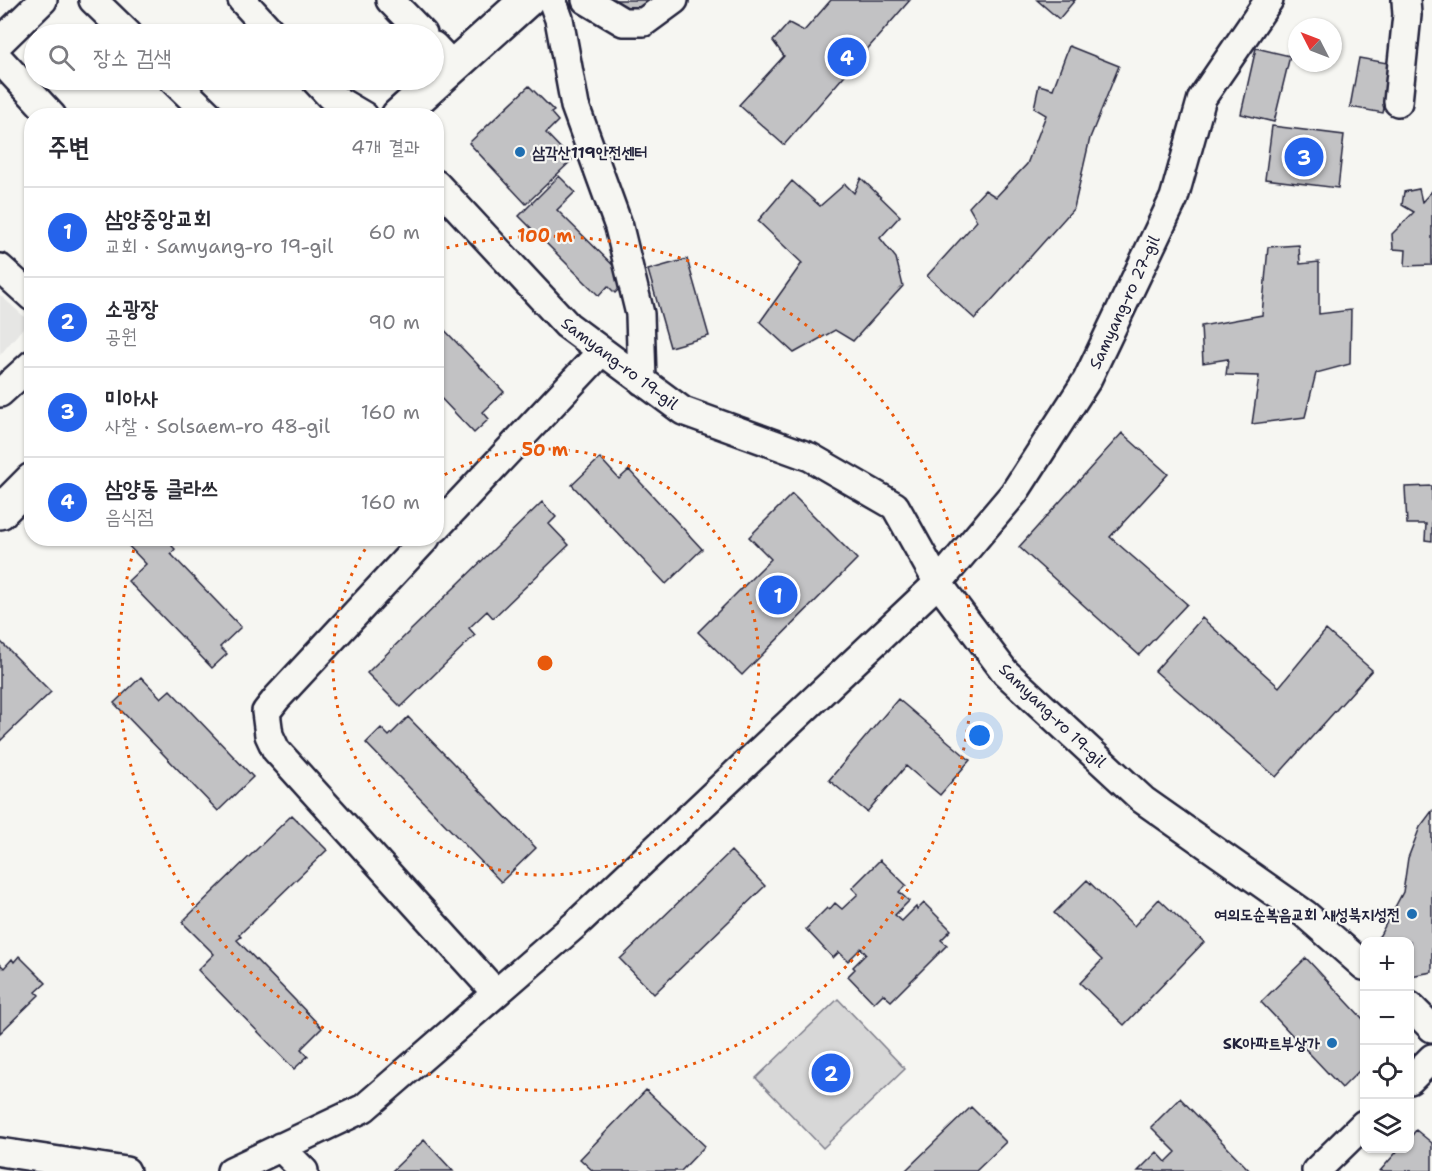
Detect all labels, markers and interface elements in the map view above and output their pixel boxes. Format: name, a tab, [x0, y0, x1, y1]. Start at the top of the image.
north arrow	[1288, 18, 1342, 72]
search box	[24, 24, 444, 90]
pin: 4	[828, 34, 866, 80]
icon: search	[45, 41, 78, 74]
text: 장소 검색	[93, 43, 171, 72]
text: 주변	[48, 129, 90, 164]
text: 4개 결과	[351, 134, 420, 160]
pin: 3	[1284, 134, 1324, 180]
place label: 삼각산119안전센터	[532, 142, 647, 163]
marker: 삼각산119안전센터	[513, 145, 527, 159]
text: 삼양중앙교회	[105, 204, 211, 233]
text: 1	[63, 219, 72, 245]
text: 60 m	[368, 219, 420, 245]
text: 100 m	[517, 224, 573, 248]
street label: Samyang-ro 27-gil	[1084, 232, 1165, 372]
text: 교회 · Samyang-ro 19-gil	[105, 233, 333, 259]
text: 소광장	[105, 294, 158, 323]
text: 2	[61, 309, 75, 335]
text: 90 m	[368, 309, 420, 335]
street label: Samyang-ro 19-gil	[557, 312, 683, 414]
text: 공원	[105, 323, 137, 349]
text: 미아사	[105, 384, 158, 413]
text: 3	[61, 399, 75, 425]
text: 160 m	[361, 399, 420, 425]
text: 사찰 · Solsaem-ro 48-gil	[105, 413, 330, 439]
text: 50 m	[522, 438, 569, 462]
text: 삼양동 클라쓰	[105, 474, 219, 503]
text: 4	[61, 489, 75, 515]
text: 160 m	[361, 489, 420, 515]
text: 음식점	[105, 503, 153, 529]
pin: 1	[758, 572, 798, 618]
centre of rings	[535, 653, 555, 673]
street label: Samyang-ro 19-gil	[994, 659, 1111, 772]
your location	[965, 721, 994, 750]
place label: 여의도순복음교회 새성북지성전	[1214, 904, 1400, 925]
marker: 여의도순복음교회 새성북지성전	[1405, 907, 1419, 921]
map controls	[1360, 937, 1414, 1153]
button: +	[1360, 937, 1414, 991]
button: −	[1360, 991, 1414, 1045]
place label: SK아파트부상가	[1223, 1033, 1320, 1054]
marker: SK아파트부상가	[1325, 1036, 1339, 1050]
button: locate	[1360, 1045, 1414, 1099]
pin: 2	[812, 1050, 850, 1096]
button: layers	[1360, 1099, 1414, 1153]

